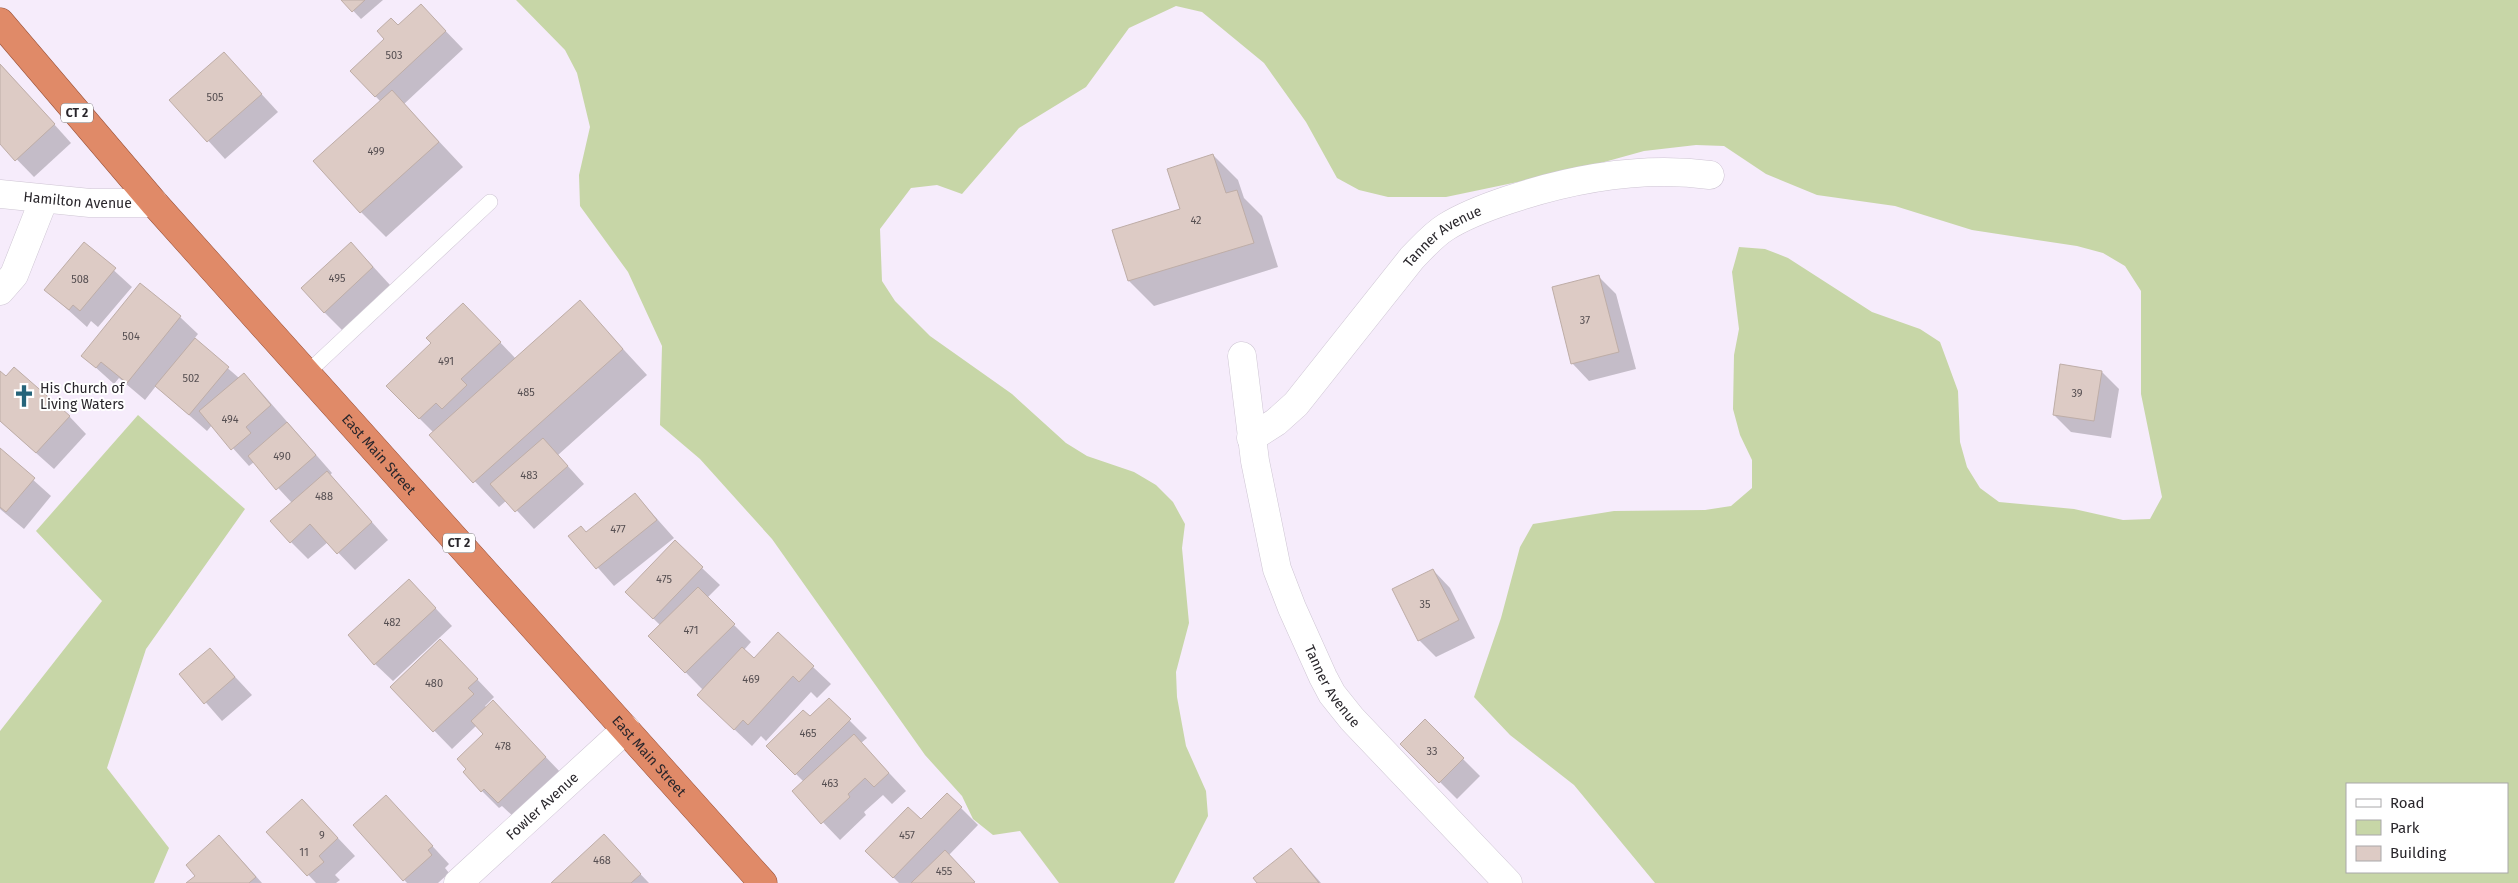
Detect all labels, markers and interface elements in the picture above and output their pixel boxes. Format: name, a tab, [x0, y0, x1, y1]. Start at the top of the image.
house number: 503	[385, 49, 403, 62]
house number: 505	[206, 91, 224, 104]
road number: CT 2	[61, 104, 93, 122]
house number: 499	[367, 145, 385, 158]
street label: Hamilton Avenue	[23, 188, 132, 212]
street label: Tanner Avenue	[1400, 202, 1484, 270]
house number: 42	[1190, 214, 1202, 227]
house number: 495	[329, 272, 346, 285]
house number: 508	[71, 273, 89, 286]
house number: 37	[1580, 314, 1590, 327]
house number: 504	[122, 330, 140, 343]
house number: 491	[438, 355, 454, 368]
house number: 502	[183, 372, 199, 385]
place label: His Church of Living Waters	[40, 380, 126, 413]
church icon: His Church of Living Waters	[11, 383, 37, 409]
house number: 485	[517, 386, 535, 399]
house number: 39	[2071, 387, 2083, 400]
street label: East Main Street	[339, 410, 420, 499]
house number: 494	[221, 413, 239, 426]
house number: 490	[273, 450, 291, 463]
house number: 483	[520, 469, 538, 482]
house number: 488	[315, 490, 333, 503]
house number: 477	[610, 523, 626, 536]
road number: CT 2	[443, 534, 475, 552]
house number: 475	[656, 573, 672, 586]
house number: 35	[1420, 598, 1431, 611]
house number: 482	[383, 616, 401, 629]
house number: 471	[683, 624, 699, 637]
street label: Tanner Avenue	[1301, 642, 1364, 731]
house number: 469	[742, 673, 760, 686]
house number: 480	[425, 677, 443, 690]
street label: East Main Street	[609, 712, 690, 801]
house number: 465	[799, 727, 817, 740]
house number: 478	[495, 740, 511, 753]
house number: 33	[1427, 745, 1437, 758]
street label: Fowler Avenue	[502, 769, 582, 843]
house number: 463	[821, 777, 839, 790]
legend	[2346, 783, 2508, 873]
text: Road	[2390, 794, 2425, 812]
text: Park	[2390, 819, 2420, 837]
house number: 9	[319, 829, 325, 842]
house number: 457	[899, 829, 915, 842]
text: Building	[2390, 844, 2446, 862]
house number: 11	[299, 846, 309, 859]
house number: 468	[593, 854, 611, 867]
house number: 455	[936, 865, 953, 878]

